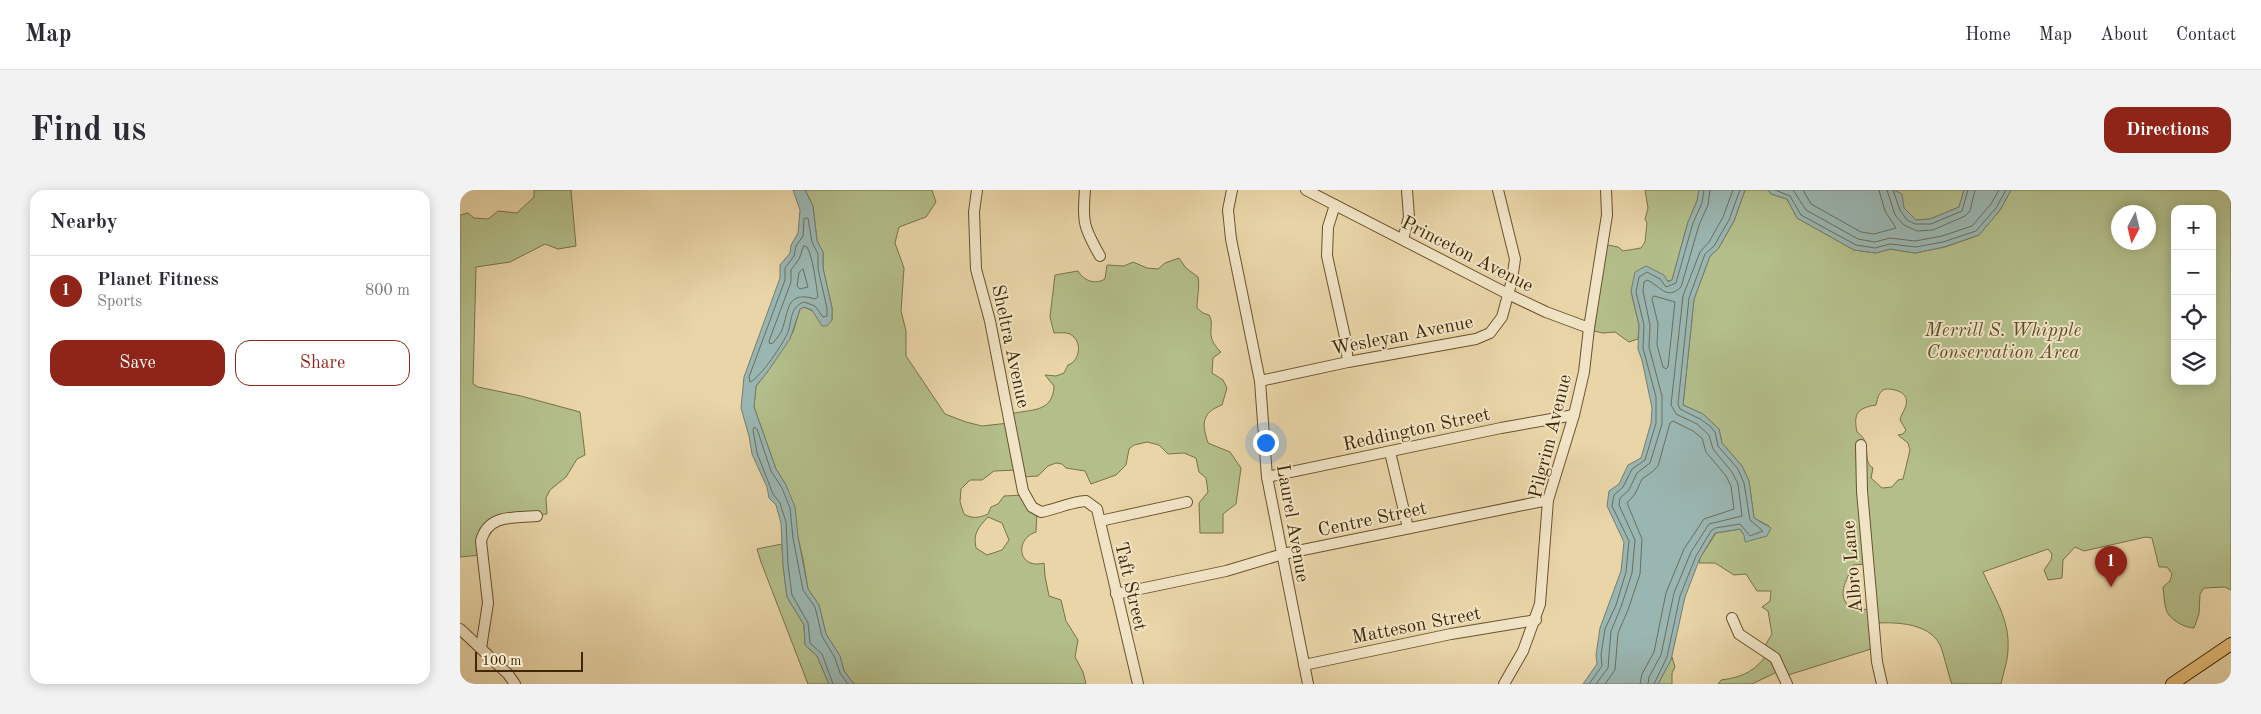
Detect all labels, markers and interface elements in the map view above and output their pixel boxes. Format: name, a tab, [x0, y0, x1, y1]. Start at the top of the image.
text: Map	[25, 23, 72, 47]
text: Home	[1965, 26, 2011, 44]
text: Map	[2039, 26, 2072, 44]
text: About	[2100, 26, 2148, 44]
text: Contact	[2176, 26, 2236, 44]
button: Directions	[2104, 107, 2231, 153]
text: Find us	[30, 113, 146, 148]
north arrow	[2111, 205, 2156, 250]
map controls	[2171, 205, 2216, 385]
button: +	[2171, 205, 2216, 250]
text: Nearby	[50, 212, 118, 233]
street label: Princeton Avenue	[1398, 214, 1536, 297]
button: −	[2171, 250, 2216, 295]
text: Planet Fitness	[97, 271, 219, 290]
text: 1	[61, 283, 71, 299]
text: 800 m	[365, 283, 410, 299]
street label: Sheltra Avenue	[987, 283, 1032, 410]
text: Sports	[97, 294, 142, 310]
button: locate	[2171, 295, 2216, 340]
street label: Wesleyan Avenue	[1330, 313, 1475, 360]
park label: Merrill S. Whipple Conservation Area	[1924, 322, 2082, 363]
button: Save	[50, 340, 225, 386]
button: Share	[235, 340, 410, 386]
button: layers	[2171, 340, 2216, 385]
street label: Pilgrim Avenue	[1527, 373, 1576, 501]
street label: Reddington Street	[1341, 406, 1492, 455]
your location	[1253, 430, 1279, 456]
street label: Laurel Avenue	[1272, 463, 1311, 584]
street label: Centre Street	[1316, 500, 1429, 541]
street label: Albro Lane	[1840, 520, 1867, 614]
street label: Taft Street	[1110, 540, 1149, 633]
pin: 1	[2095, 546, 2127, 587]
street label: Matteson Street	[1350, 605, 1483, 648]
scale bar	[475, 649, 582, 672]
text: 100 m	[482, 654, 521, 668]

